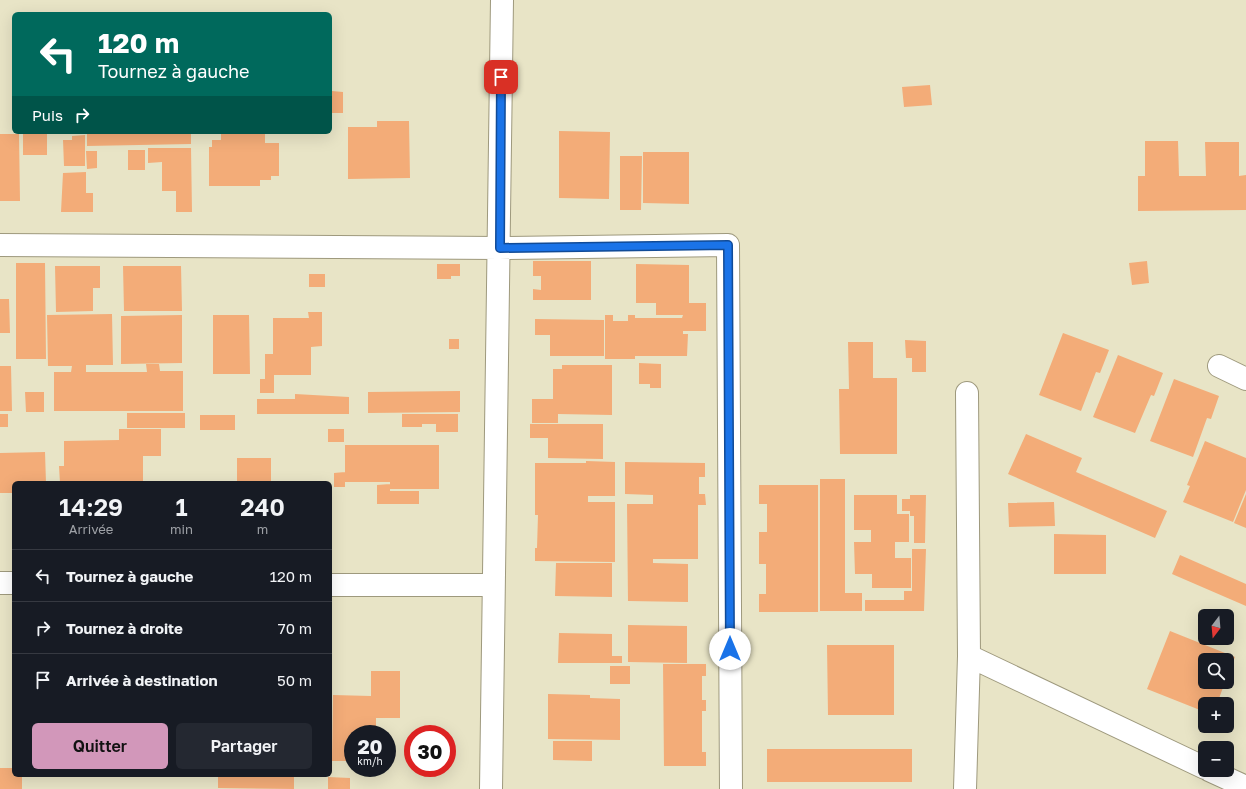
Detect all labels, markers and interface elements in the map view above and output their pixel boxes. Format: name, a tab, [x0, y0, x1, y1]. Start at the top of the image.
text: 120 m	[98, 26, 179, 59]
icon: left	[32, 28, 84, 80]
text: Tournez à gauche	[98, 60, 250, 82]
pin	[484, 60, 518, 94]
icon: arrive	[490, 66, 512, 88]
icon: right	[71, 104, 93, 126]
text: Puis	[32, 106, 63, 124]
text: 14:29	[59, 492, 123, 521]
text: 1	[176, 492, 188, 521]
text: 240	[240, 492, 285, 521]
text: Arrivée	[69, 521, 113, 537]
text: min	[170, 521, 193, 537]
text: m	[257, 521, 268, 537]
icon: left	[32, 565, 54, 587]
text: Tournez à gauche	[66, 567, 193, 585]
text: 120 m	[270, 567, 312, 585]
north arrow	[1198, 609, 1234, 645]
map controls	[1198, 609, 1234, 777]
icon: right	[32, 617, 54, 639]
text: Tournez à droite	[66, 619, 183, 637]
text: 70 m	[278, 619, 312, 637]
position arrow	[709, 628, 751, 670]
button: search	[1198, 653, 1234, 689]
icon: arrive	[32, 669, 54, 691]
text: Arrivée à destination	[66, 671, 218, 689]
text: 50 m	[277, 671, 312, 689]
button: +	[1198, 697, 1234, 733]
button: Quitter	[32, 723, 168, 769]
button: Partager	[176, 723, 312, 769]
speed limit sign: 30	[404, 725, 456, 777]
text: 20	[357, 734, 383, 758]
button: −	[1198, 741, 1234, 777]
text: km/h	[357, 755, 383, 767]

